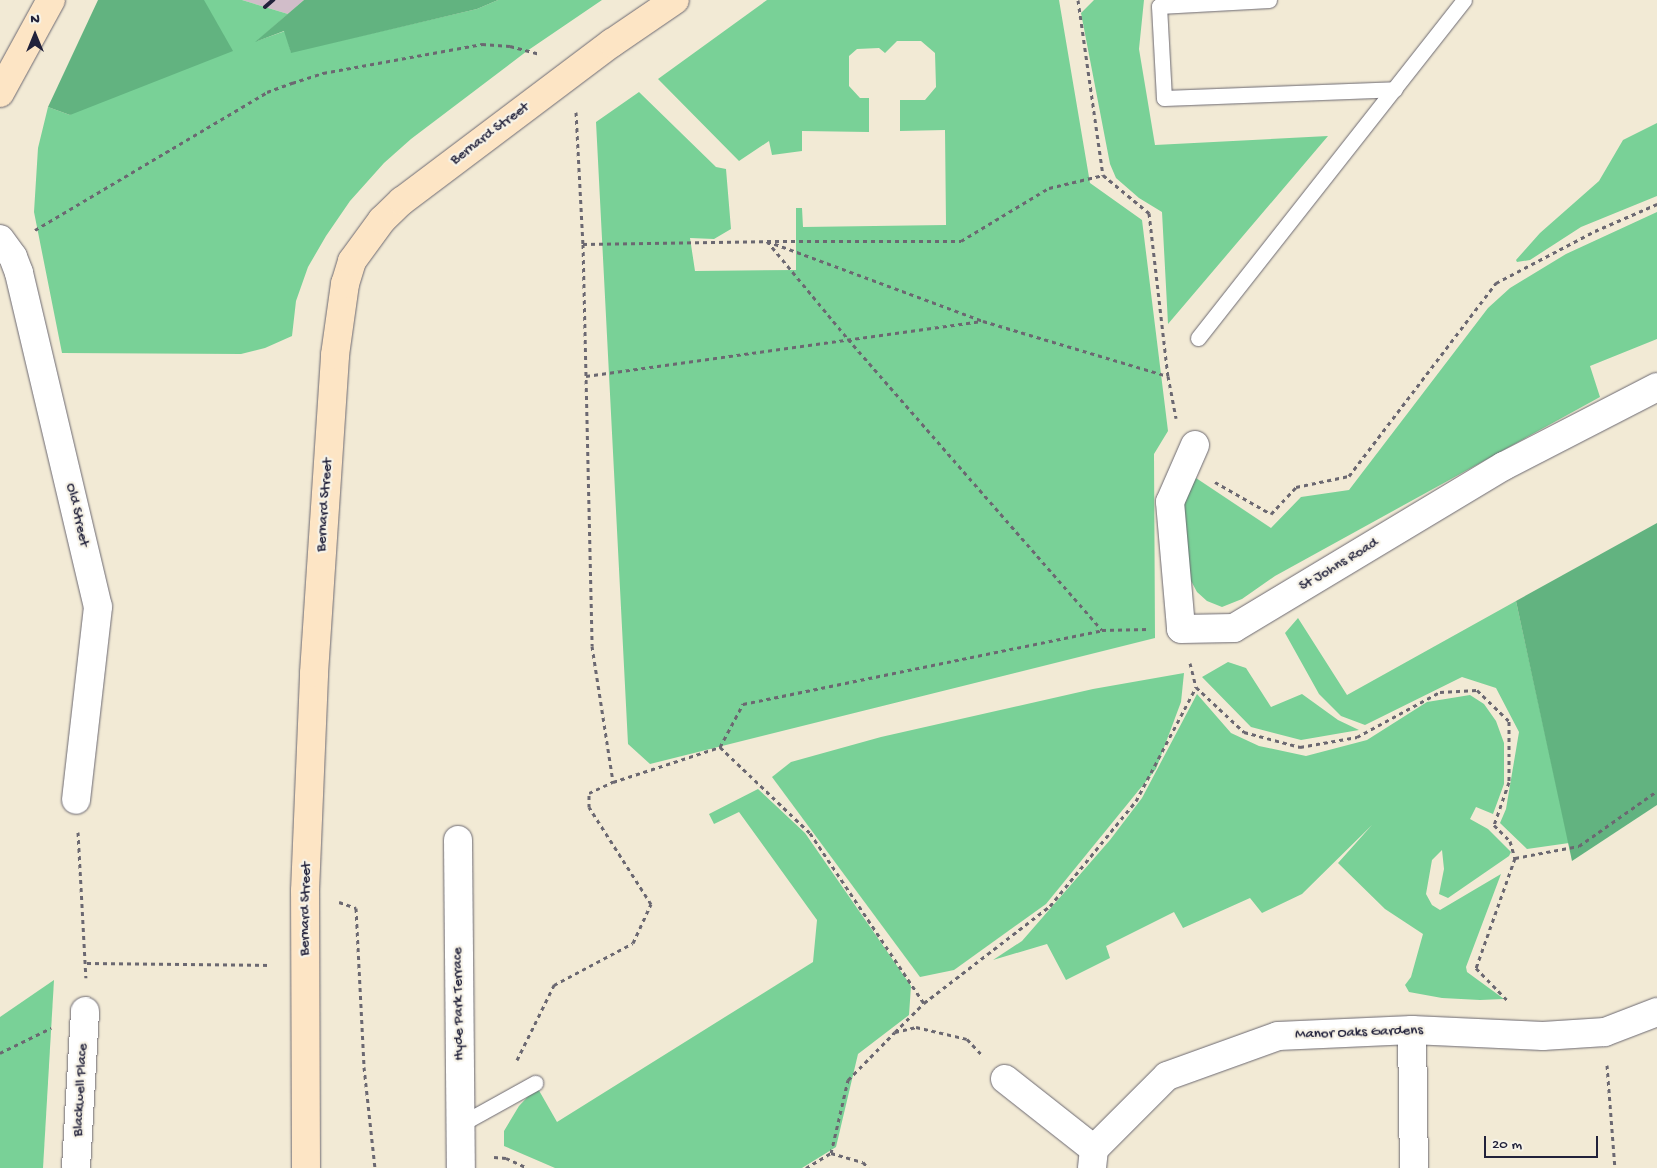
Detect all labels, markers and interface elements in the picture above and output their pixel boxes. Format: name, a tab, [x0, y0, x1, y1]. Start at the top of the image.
north arrow	[10, 10, 60, 60]
text: N	[30, 11, 40, 28]
street label: Bernard Street	[447, 99, 533, 169]
street label: Bernard Street	[313, 458, 337, 552]
street label: Old Street	[61, 481, 93, 549]
street label: St Johns Road	[1296, 534, 1382, 596]
street label: Bernard Street	[296, 862, 316, 956]
street label: Hyde Park Terrace	[449, 947, 469, 1061]
street label: Manor Oaks Gardens	[1295, 1022, 1423, 1044]
street label: Blackwell Place	[70, 1043, 92, 1137]
scale bar	[1487, 1126, 1601, 1158]
text: 20 m	[1492, 1136, 1522, 1154]

